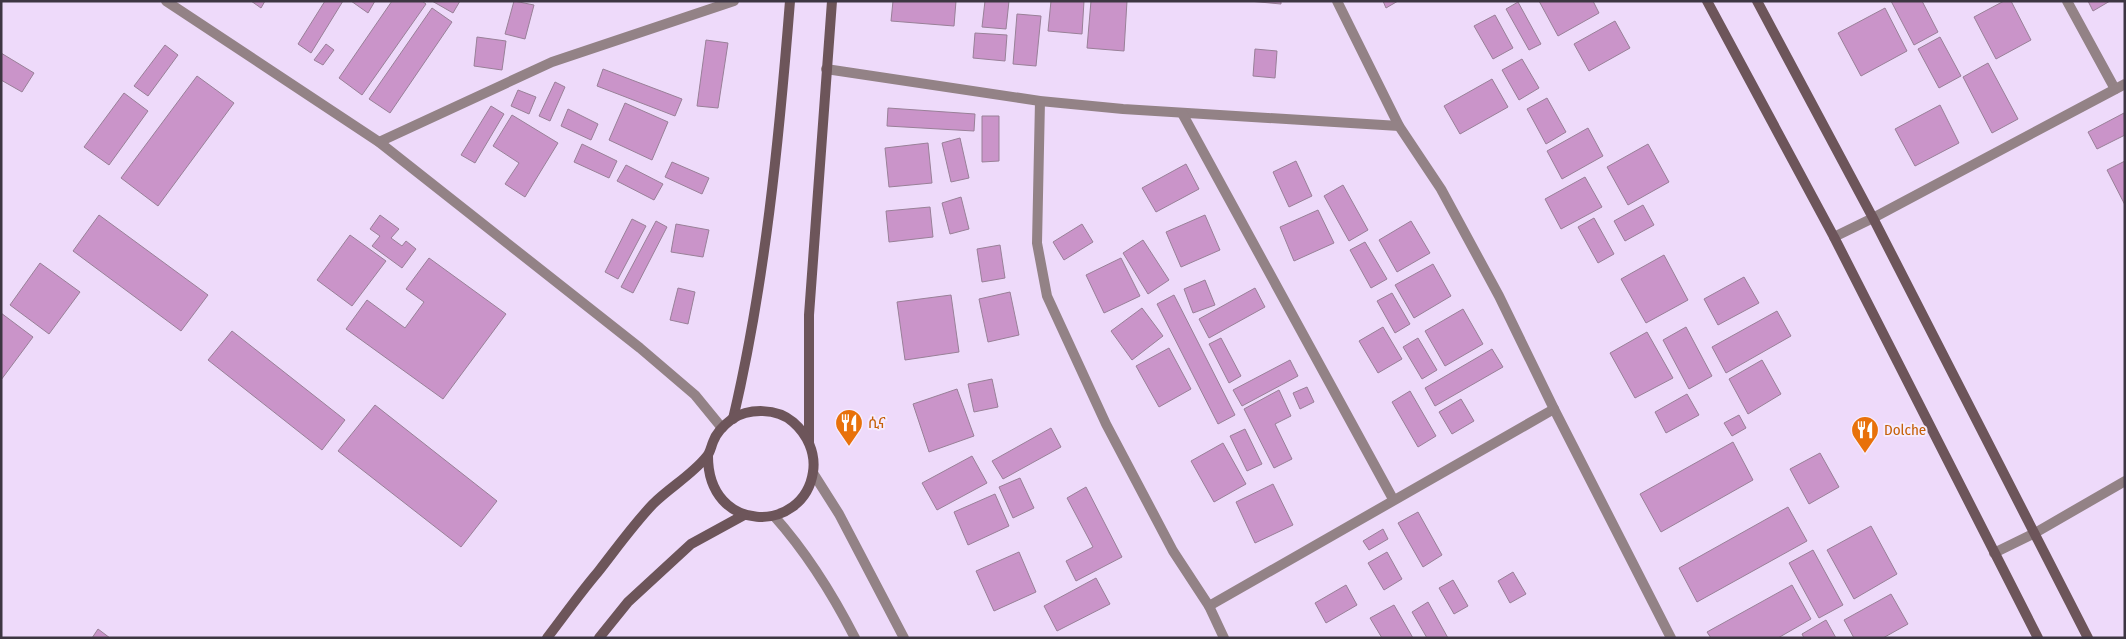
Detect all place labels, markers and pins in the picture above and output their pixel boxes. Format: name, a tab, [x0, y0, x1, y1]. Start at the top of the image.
restaurant icon: ሲና	[834, 408, 864, 447]
place label: ሲና	[868, 414, 886, 432]
restaurant icon: Dolche	[1850, 415, 1880, 454]
place label: Dolche	[1884, 421, 1926, 439]

